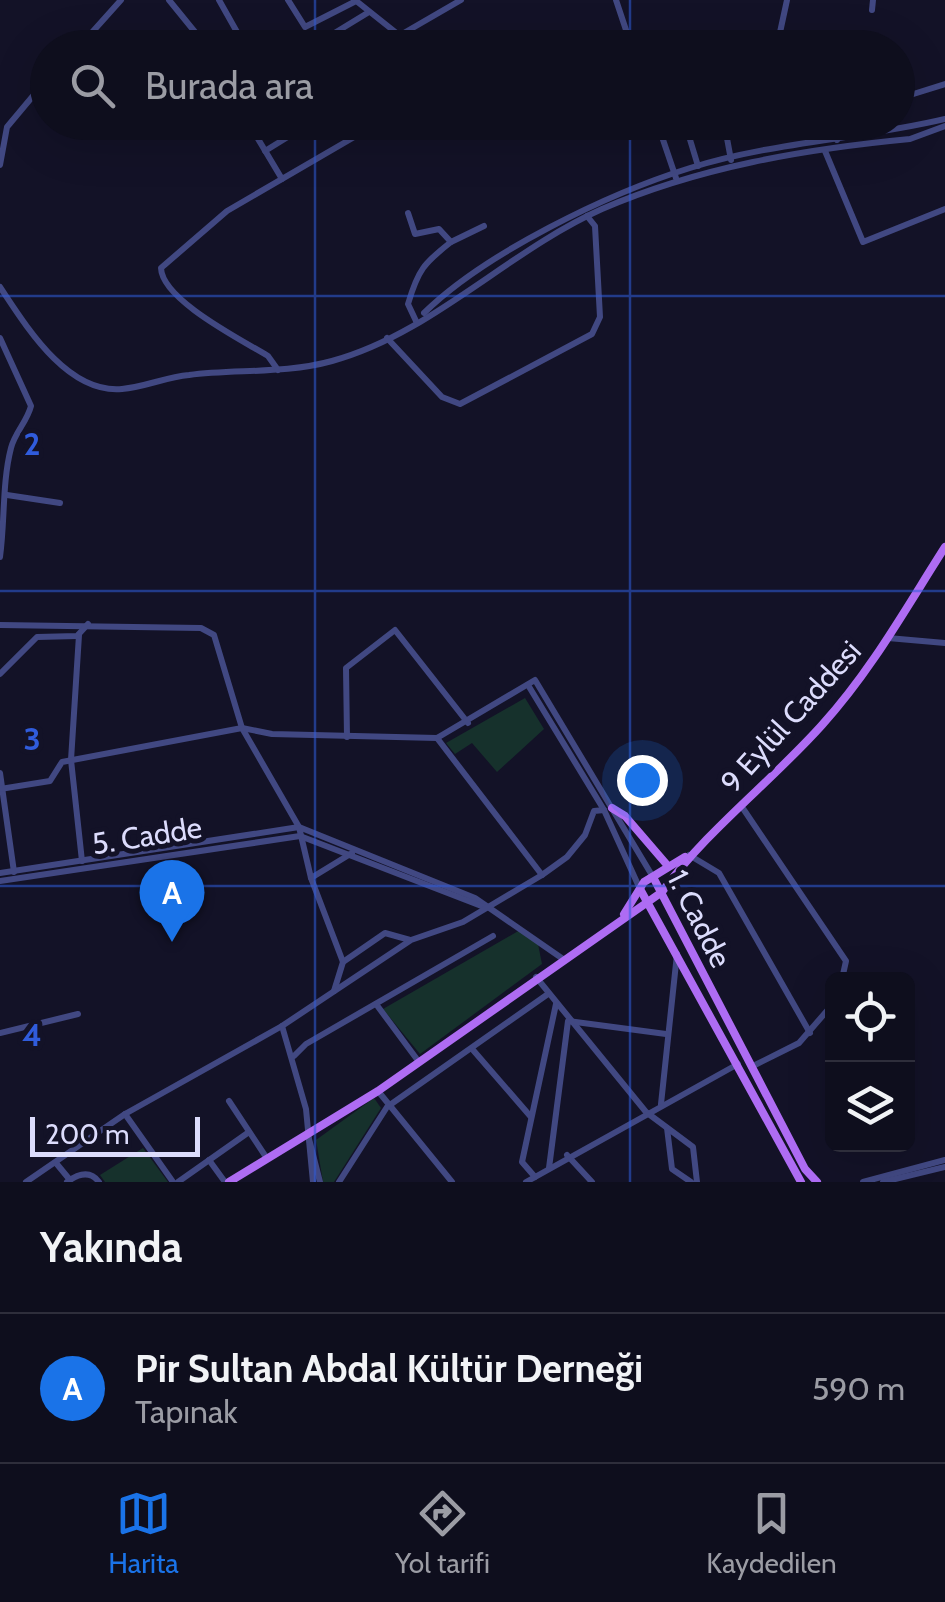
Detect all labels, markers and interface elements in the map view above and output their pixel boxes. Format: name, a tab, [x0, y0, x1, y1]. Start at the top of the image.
search box	[30, 30, 915, 140]
icon: search	[65, 58, 120, 113]
text: Burada ara	[145, 62, 314, 109]
text: 2	[24, 424, 40, 463]
street label: 9 Eylül Caddesi	[713, 633, 869, 800]
text: 3	[23, 719, 41, 758]
your location	[617, 755, 668, 806]
street label: 5. Cadde	[89, 809, 205, 862]
pin: A	[140, 860, 204, 942]
street label: 1. Cadde	[659, 864, 740, 974]
map controls	[825, 972, 915, 1152]
button: locate	[825, 972, 915, 1062]
text: 4	[22, 1015, 42, 1054]
button: layers	[825, 1062, 915, 1152]
scale bar	[30, 1112, 200, 1156]
text: 200 m	[45, 1117, 130, 1151]
text: Yakında	[40, 1221, 182, 1273]
text: Pir Sultan Abdal Kültür Derneği	[135, 1345, 643, 1392]
text: A	[62, 1369, 83, 1408]
text: 590 m	[812, 1369, 905, 1408]
text: Tapınak	[135, 1392, 238, 1431]
tab: Harita	[108, 1486, 179, 1580]
tab: Yol tarifi	[395, 1486, 490, 1580]
tab: Kaydedilen	[706, 1486, 837, 1580]

